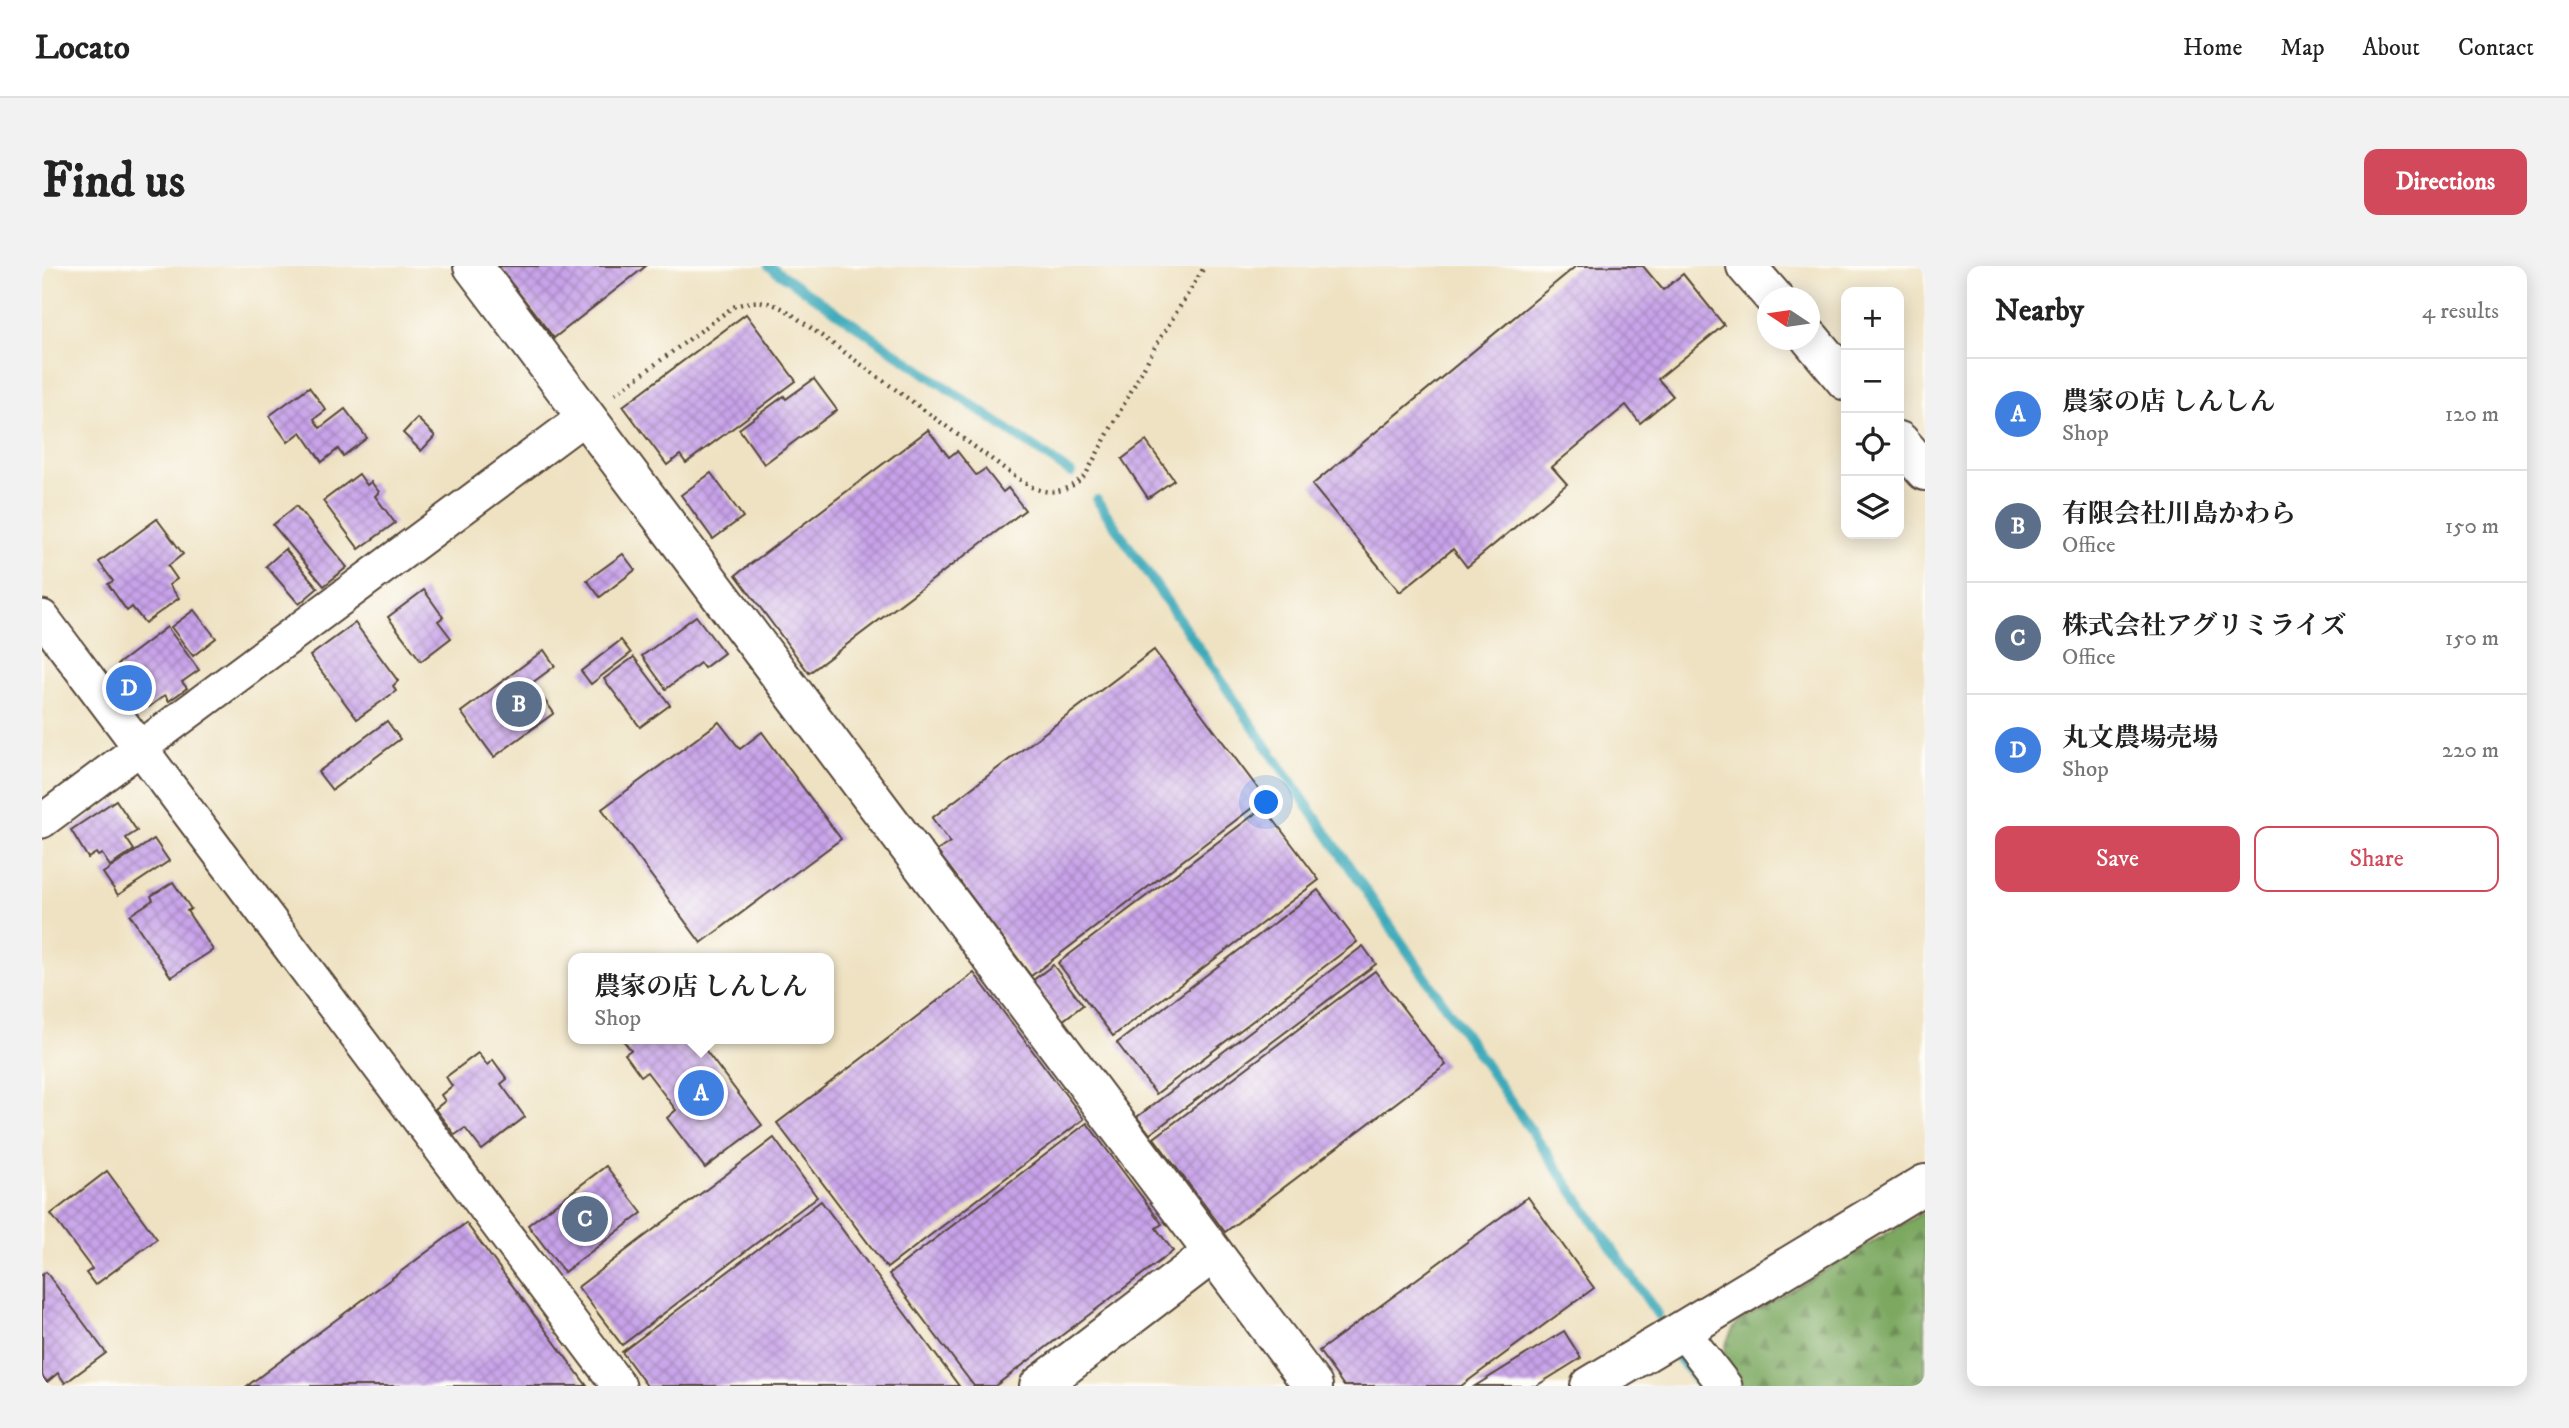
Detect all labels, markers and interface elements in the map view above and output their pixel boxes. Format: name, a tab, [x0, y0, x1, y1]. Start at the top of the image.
text: Locato	[35, 28, 130, 69]
text: Home	[2183, 33, 2242, 63]
text: Map	[2280, 33, 2325, 63]
text: About	[2363, 33, 2420, 63]
text: Contact	[2458, 33, 2534, 63]
button: Directions	[2364, 149, 2527, 215]
text: Find us	[42, 151, 185, 213]
north arrow	[1757, 287, 1820, 350]
map controls	[1841, 287, 1904, 539]
button: +	[1841, 287, 1904, 350]
text: Nearby	[1995, 293, 2084, 330]
text: 4 results	[2422, 297, 2499, 326]
button: −	[1841, 350, 1904, 413]
text: 農家の店 しんしん	[2062, 386, 2276, 419]
text: A	[2011, 400, 2025, 429]
text: 120 m	[2445, 400, 2499, 429]
button: locate	[1841, 413, 1904, 476]
text: Shop	[2062, 419, 2109, 448]
button: layers	[1841, 476, 1904, 539]
text: 有限会社川島かわら	[2062, 498, 2296, 531]
text: B	[2011, 512, 2025, 541]
text: 150 m	[2445, 512, 2499, 541]
text: Office	[2062, 531, 2116, 560]
text: 株式会社アグリミライズ	[2062, 610, 2346, 643]
text: C	[2010, 624, 2026, 653]
text: 150 m	[2445, 624, 2499, 653]
text: Office	[2062, 643, 2116, 672]
pin: D	[106, 662, 152, 714]
pin: B	[496, 678, 542, 730]
text: 丸文農場売場	[2062, 722, 2218, 755]
text: D	[2009, 736, 2027, 765]
text: 220 m	[2442, 736, 2499, 765]
text: Shop	[2062, 755, 2109, 784]
your location	[1249, 785, 1283, 819]
button: Save	[1995, 826, 2240, 892]
button: Share	[2254, 826, 2499, 892]
popup	[568, 953, 834, 1044]
text: 農家の店 しんしん	[594, 971, 808, 1004]
text: Shop	[594, 1004, 641, 1033]
pin: A	[678, 1067, 724, 1119]
pin: C	[562, 1193, 608, 1245]

